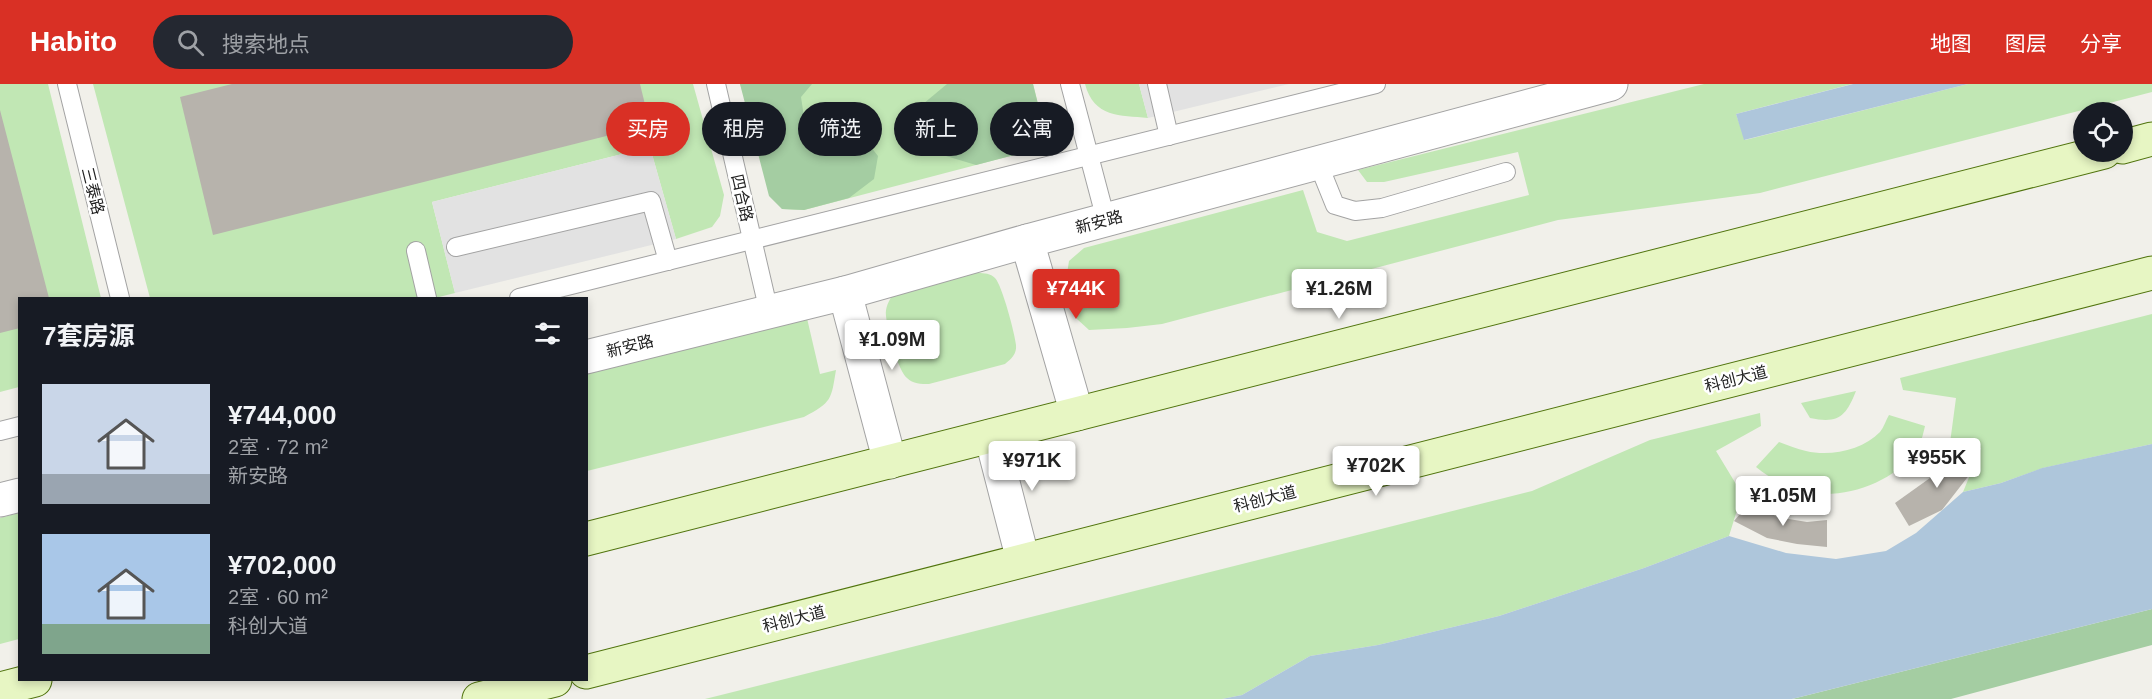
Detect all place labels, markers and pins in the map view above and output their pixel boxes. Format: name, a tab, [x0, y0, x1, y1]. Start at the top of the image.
pin: ¥744K	[1034, 269, 1118, 320]
pin: ¥1.26M	[1290, 269, 1388, 320]
pin: ¥1.09M	[843, 320, 941, 371]
pin: ¥955K	[1895, 438, 1979, 489]
pin: ¥971K	[990, 441, 1074, 492]
pin: ¥702K	[1334, 446, 1418, 497]
pin: ¥1.05M	[1734, 476, 1832, 527]

